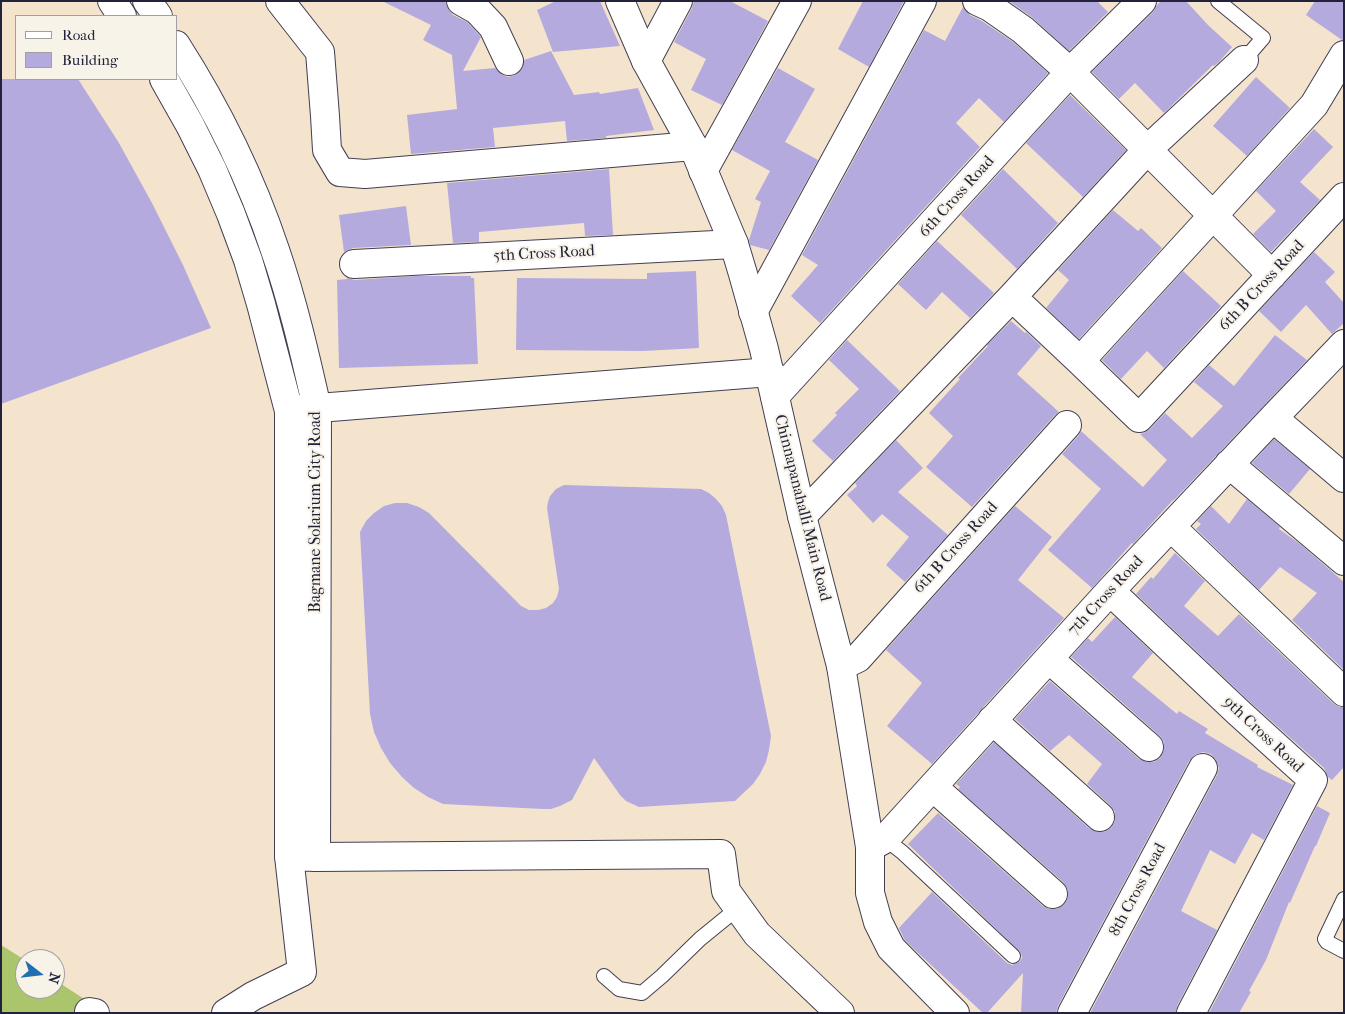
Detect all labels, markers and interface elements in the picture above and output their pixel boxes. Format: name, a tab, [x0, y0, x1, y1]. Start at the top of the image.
legend	[15, 15, 178, 80]
text: Road	[62, 26, 95, 44]
text: Building	[62, 51, 118, 69]
street label: 6th Cross Road	[915, 152, 999, 242]
street label: 6th B Cross Road	[1215, 237, 1309, 335]
street label: 5th Cross Road	[493, 242, 595, 266]
street label: Bagmane Solarium City Road	[306, 411, 326, 613]
street label: Chinnapanahalli Main Road	[769, 413, 835, 603]
street label: 6th B Cross Road	[910, 498, 1002, 598]
street label: 7th Cross Road	[1064, 552, 1148, 640]
street label: 9th Cross Road	[1219, 693, 1307, 777]
street label: 8th Cross Road	[1105, 840, 1171, 940]
north arrow	[15, 949, 65, 999]
text: N	[44, 971, 64, 985]

